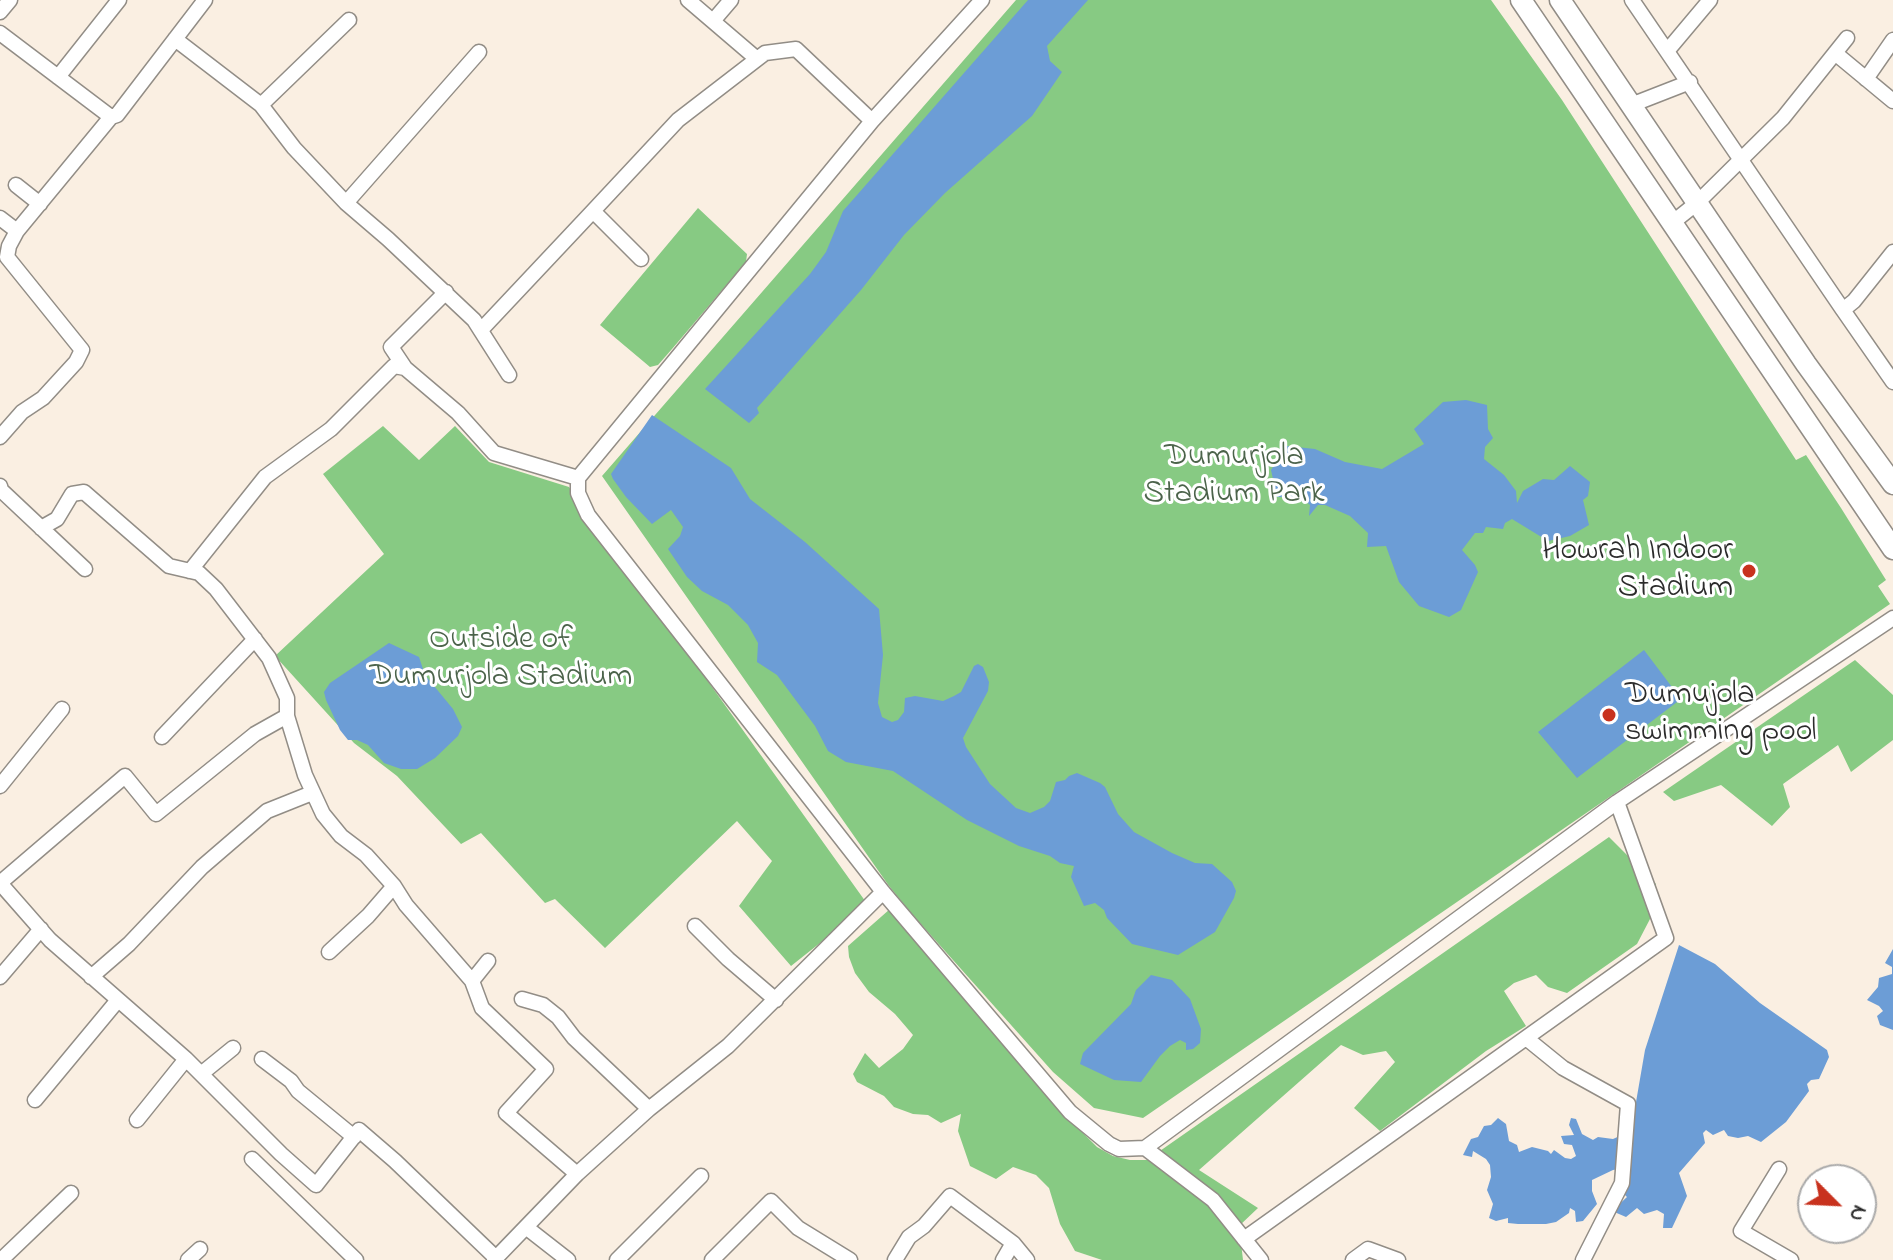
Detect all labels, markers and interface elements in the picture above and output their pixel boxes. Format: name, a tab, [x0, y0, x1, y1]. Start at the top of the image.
park label: Dumurjola Stadium Park	[1143, 440, 1325, 515]
place label: Howrah Indoor Stadium	[1542, 534, 1733, 609]
marker: Howrah Indoor Stadium	[1740, 562, 1758, 580]
park label: Outside of Dumurjola Stadium	[370, 623, 632, 698]
place label: Dumujola swimming pool	[1625, 678, 1817, 753]
marker: Dumujola swimming pool	[1600, 706, 1618, 724]
north arrow	[1797, 1164, 1877, 1244]
text: N	[1839, 1200, 1875, 1226]

